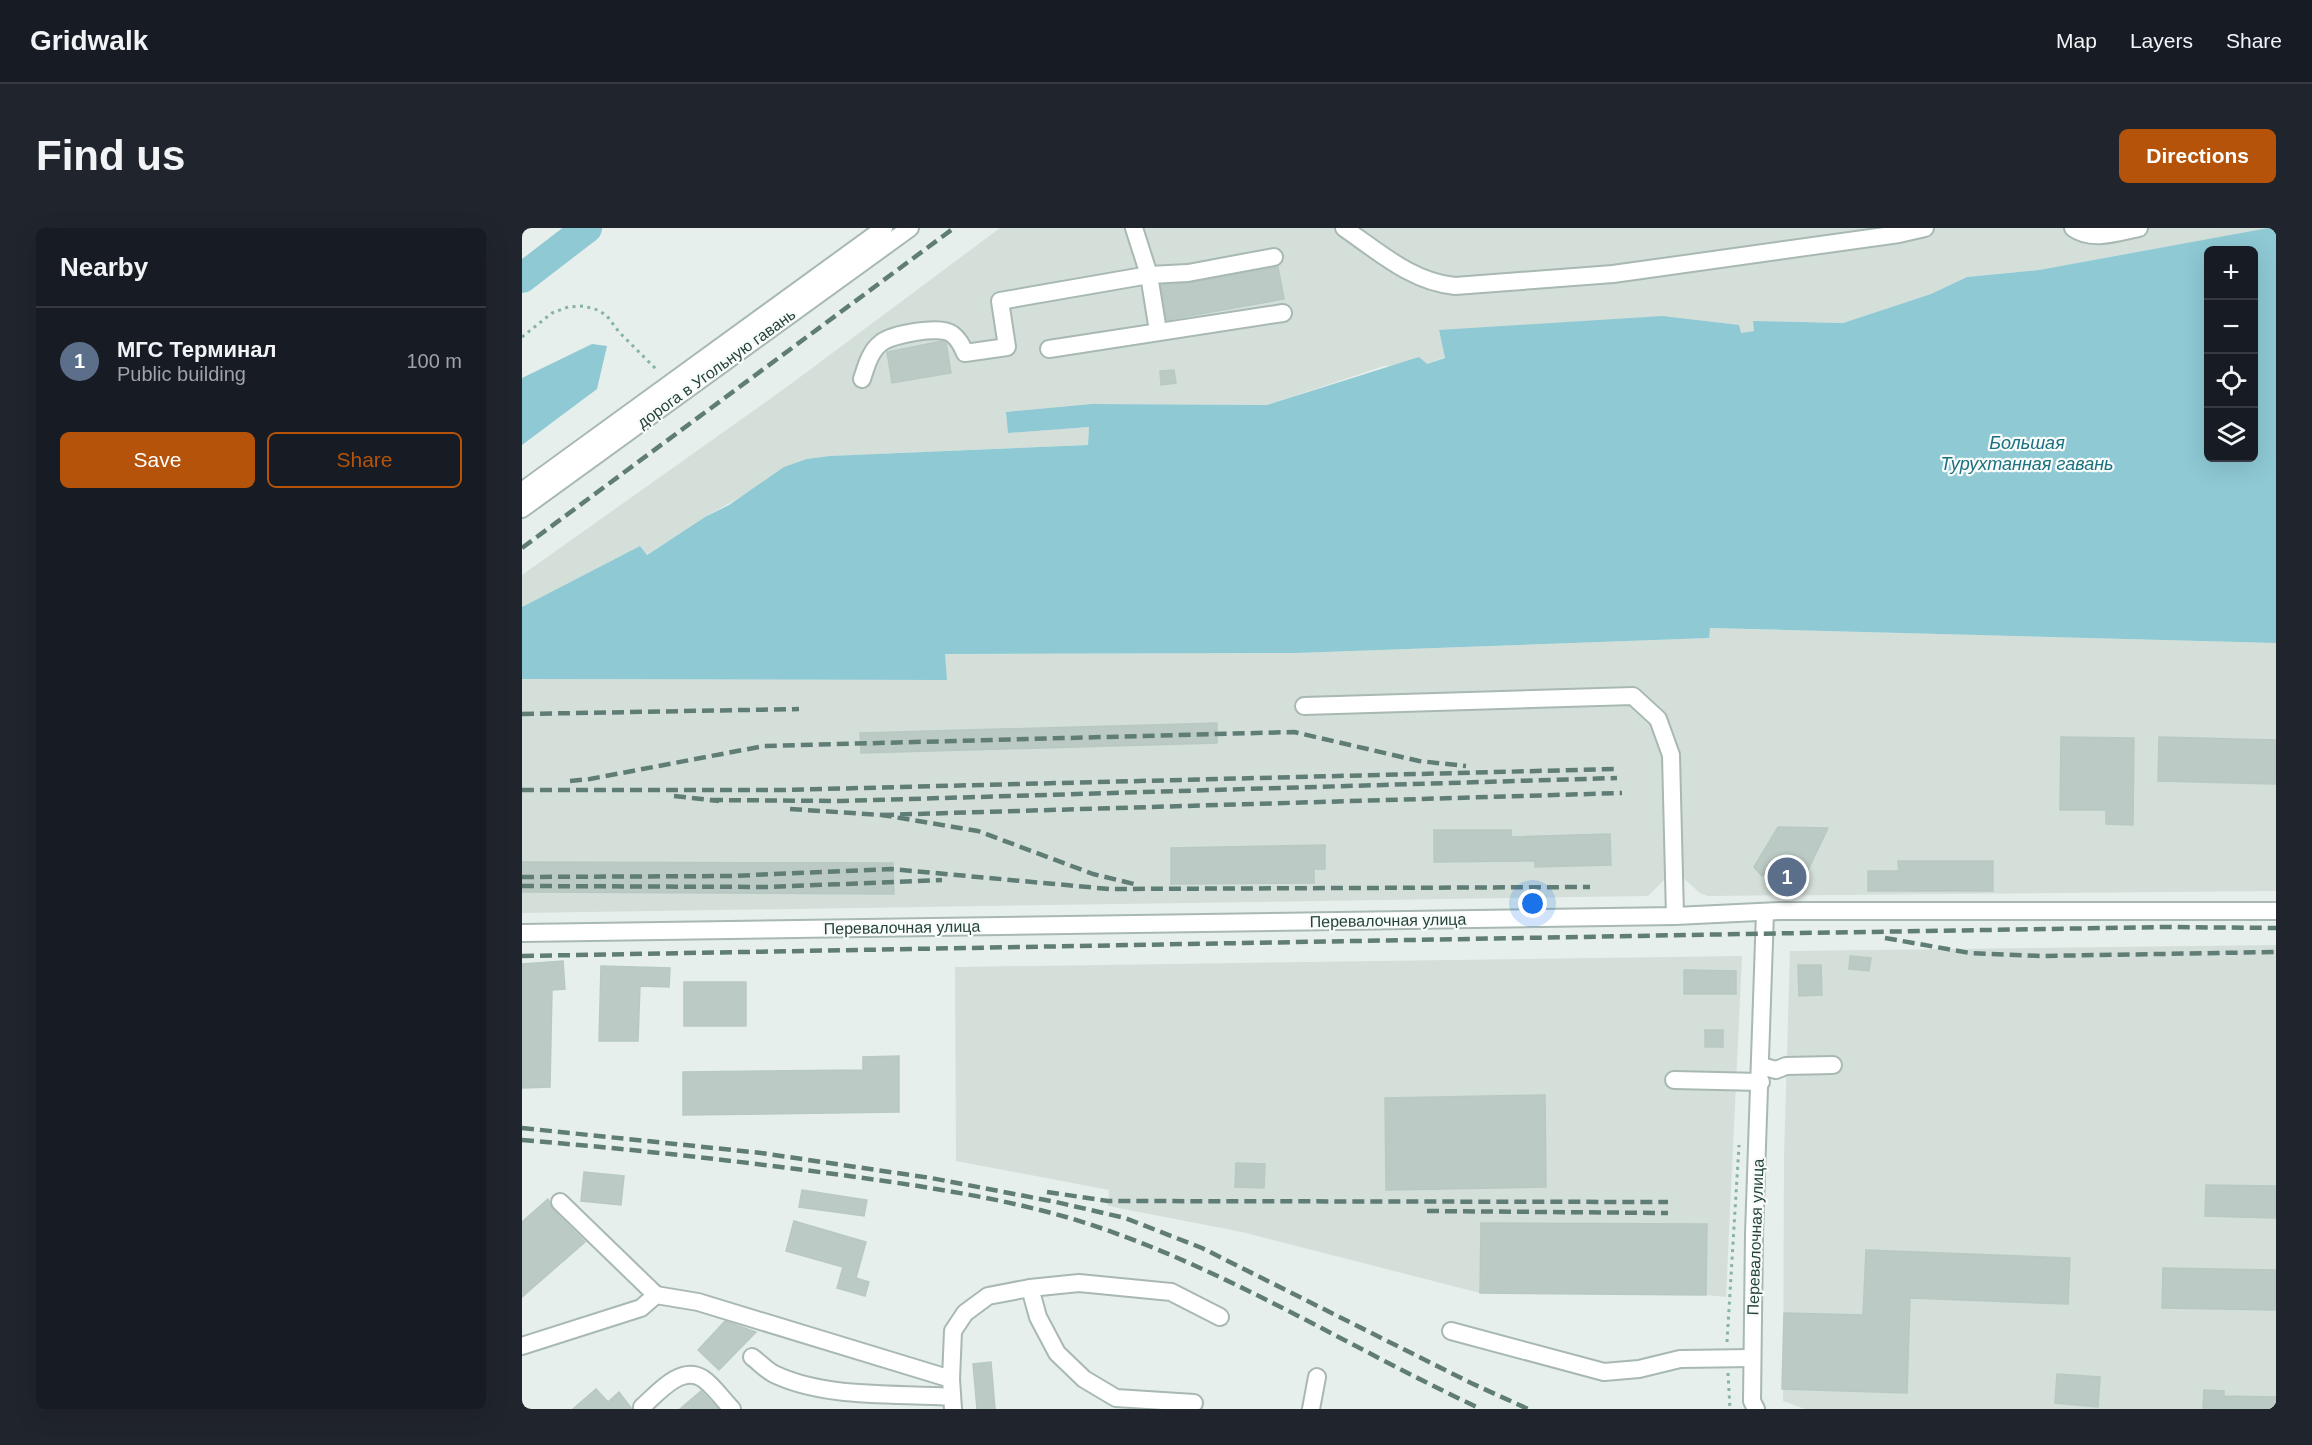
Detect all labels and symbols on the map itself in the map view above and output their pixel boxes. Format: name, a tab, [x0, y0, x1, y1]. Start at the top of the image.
street label: дорога в Угольную гавань	[634, 305, 799, 431]
water label: Большая Турухтанная гавань	[1940, 433, 2114, 474]
pin: 1	[1768, 854, 1806, 900]
your location	[1518, 889, 1547, 918]
street label: Перевалочная улица	[1310, 911, 1467, 930]
street label: Перевалочная улица	[824, 918, 981, 937]
street label: Перевалочная улица	[1744, 1158, 1767, 1316]

